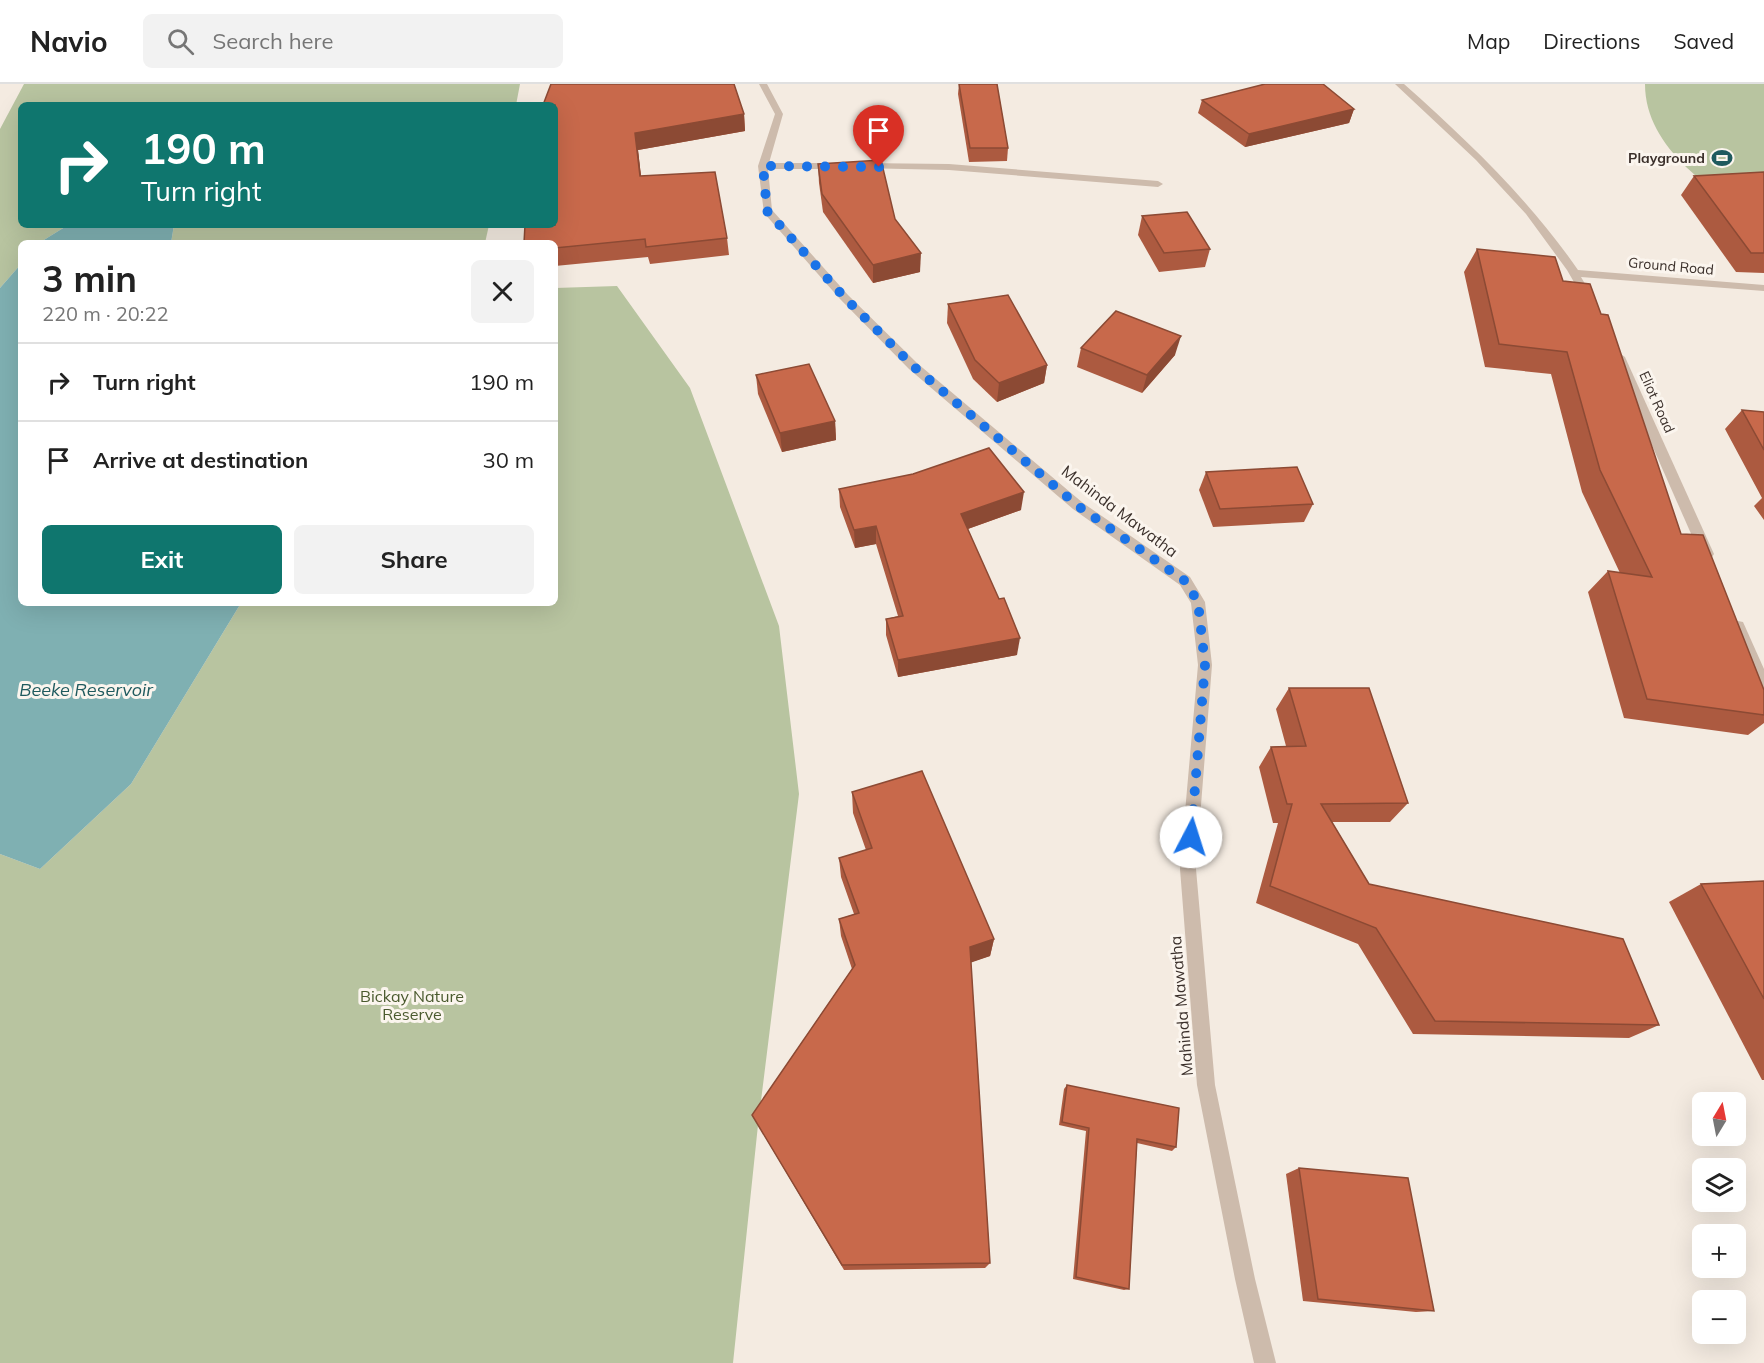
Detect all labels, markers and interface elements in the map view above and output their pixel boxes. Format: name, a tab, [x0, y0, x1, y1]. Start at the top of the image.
search box	[143, 14, 563, 68]
text: Navio	[30, 24, 107, 59]
icon: search	[164, 25, 197, 58]
text: Search here	[212, 27, 333, 55]
text: Map	[1467, 28, 1510, 54]
text: Directions	[1543, 28, 1640, 54]
text: Saved	[1673, 28, 1734, 54]
pin	[853, 105, 904, 167]
icon: arrive	[862, 114, 895, 147]
text: 190 m	[141, 122, 266, 175]
icon: right	[42, 126, 120, 204]
sports icon: Playground	[1710, 146, 1734, 170]
place label: Playground	[1628, 149, 1705, 167]
text: Turn right	[141, 174, 261, 208]
street label: Ground Road	[1627, 253, 1715, 279]
text: 3 min	[42, 256, 137, 301]
button: close	[471, 260, 534, 323]
text: 220 m · 20:22	[42, 301, 168, 326]
icon: right	[42, 366, 75, 399]
text: Turn right	[93, 368, 196, 396]
text: 190 m	[469, 368, 534, 396]
street label: Eliot Road	[1635, 368, 1679, 436]
icon: arrive	[42, 444, 75, 477]
text: Arrive at destination	[93, 446, 308, 474]
text: 30 m	[483, 446, 534, 474]
street label: Mahinda Mawatha	[1058, 461, 1182, 561]
button: Exit	[42, 525, 282, 594]
button: Share	[294, 525, 534, 594]
water label: Beeke Reservoir	[19, 678, 154, 701]
position arrow	[1159, 805, 1223, 869]
street label: Mahinda Mawatha	[1165, 935, 1197, 1077]
park label: Bickay Nature Reserve	[360, 986, 464, 1024]
north arrow	[1692, 1092, 1746, 1146]
map controls	[1692, 1092, 1746, 1344]
button: layers	[1692, 1158, 1746, 1212]
button: +	[1692, 1224, 1746, 1278]
button: −	[1692, 1290, 1746, 1344]

